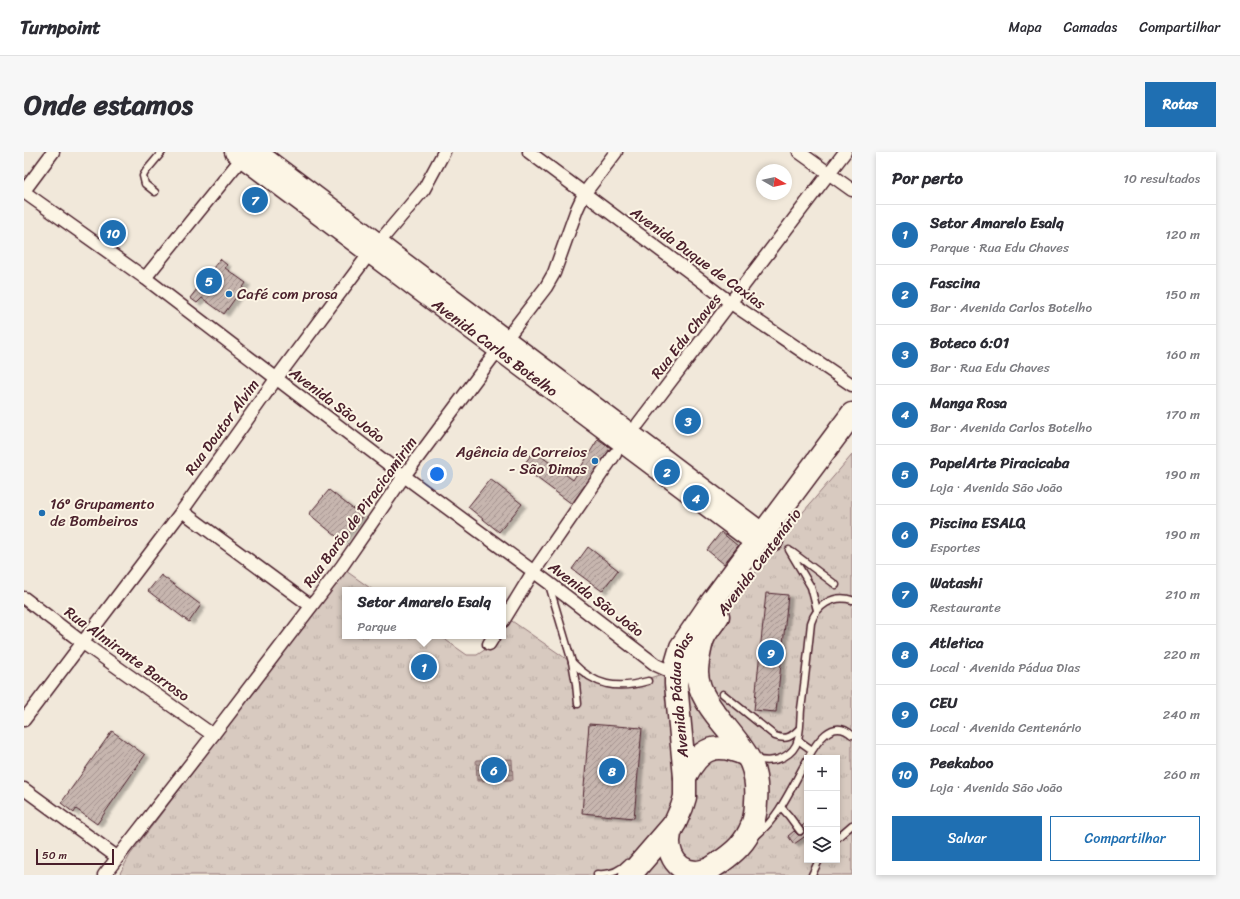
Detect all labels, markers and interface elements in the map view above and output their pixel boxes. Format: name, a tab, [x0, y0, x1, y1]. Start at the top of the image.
text: Turnpoint	[20, 11, 101, 44]
text: Mapa	[1009, 15, 1041, 40]
text: Camadas	[1063, 15, 1117, 40]
text: Compartilhar	[1139, 15, 1220, 40]
text: Onde estamos	[24, 80, 193, 129]
button: Rotas	[1145, 82, 1216, 127]
text: Por perto	[892, 163, 963, 193]
north arrow	[756, 164, 792, 200]
text: 10 resultados	[1123, 167, 1200, 190]
pin: 7	[242, 185, 268, 215]
street label: Avenida Duque de Caxias	[624, 199, 771, 316]
text: Setor Amarelo Esalq	[930, 210, 1064, 236]
pin: 10	[100, 218, 126, 248]
text: 1	[902, 223, 908, 246]
text: 120 m	[1165, 223, 1200, 246]
text: Parque · Rua Edu Chaves	[930, 236, 1069, 259]
pin: 5	[196, 266, 222, 296]
text: Fascina	[930, 270, 980, 296]
place label: Café com prosa	[237, 281, 338, 307]
text: 2	[901, 283, 909, 306]
text: 150 m	[1165, 283, 1200, 306]
street label: Rua Edu Chaves	[644, 287, 728, 385]
marker: Café com prosa	[224, 289, 234, 299]
street label: Avenida Carlos Botelho	[425, 291, 564, 404]
text: Bar · Avenida Carlos Botelho	[930, 296, 1092, 319]
text: Boteco 6:01	[930, 330, 1009, 356]
text: 3	[901, 343, 909, 366]
text: 160 m	[1165, 343, 1200, 366]
text: Bar · Rua Edu Chaves	[930, 356, 1050, 379]
street label: Avenida São João	[283, 360, 391, 450]
street label: Rua Doutor Alvim	[178, 373, 266, 481]
text: Manga Rosa	[930, 390, 1007, 416]
text: 4	[901, 403, 909, 426]
text: 170 m	[1165, 403, 1200, 426]
pin: 3	[675, 406, 701, 436]
text: Bar · Avenida Carlos Botelho	[930, 416, 1092, 439]
street label: Rua Barão de Piracicamirim	[296, 431, 424, 593]
place label: Agência de Correios - São Dimas	[455, 439, 587, 482]
text: PapelArte Piracicaba	[930, 450, 1069, 476]
marker: Agência de Correios - São Dimas	[590, 456, 600, 466]
pin: 2	[654, 457, 680, 487]
text: 5	[901, 463, 909, 486]
text: 190 m	[1165, 463, 1200, 486]
your location	[427, 464, 447, 484]
text: Loja · Avenida São João	[930, 476, 1063, 499]
pin: 4	[683, 483, 709, 513]
place label: 16º Grupamento de Bombeiros	[50, 491, 155, 534]
street label: Avenida Centenário	[709, 502, 808, 622]
marker: 16º Grupamento de Bombeiros	[37, 508, 47, 518]
text: Piscina ESALQ	[930, 510, 1026, 536]
text: 6	[901, 523, 909, 546]
text: 190 m	[1165, 523, 1200, 546]
text: Esportes	[930, 536, 980, 559]
street label: Avenida São João	[542, 554, 650, 644]
text: Watashi	[930, 570, 982, 596]
text: 7	[901, 583, 909, 606]
text: 210 m	[1165, 583, 1200, 606]
popup	[342, 587, 506, 639]
text: Setor Amarelo Esalq	[357, 589, 491, 615]
text: Restaurante	[930, 596, 1001, 619]
street label: Rua Almirante Barroso	[59, 599, 196, 709]
text: Parque	[357, 615, 397, 638]
street label: Avenida Pádua Dias	[663, 626, 701, 760]
text: Atletica	[930, 630, 984, 656]
pin: 9	[758, 638, 784, 668]
text: 8	[901, 643, 909, 666]
text: 220 m	[1163, 643, 1200, 666]
pin: 1	[411, 652, 437, 682]
text: Local · Avenida Pádua Dias	[930, 656, 1080, 679]
text: CEU	[930, 690, 958, 716]
text: 9	[901, 703, 909, 726]
text: 240 m	[1163, 703, 1200, 726]
text: Local · Avenida Centenário	[930, 716, 1081, 739]
text: Peekaboo	[930, 750, 993, 776]
pin: 6	[481, 755, 507, 785]
map controls	[804, 755, 840, 863]
button: +	[804, 755, 840, 791]
pin: 8	[599, 756, 625, 786]
text: 10	[898, 763, 912, 786]
text: 260 m	[1164, 763, 1200, 786]
text: Loja · Avenida São João	[930, 776, 1063, 799]
button: −	[804, 791, 840, 827]
button: Salvar	[892, 816, 1042, 861]
button: Compartilhar	[1050, 816, 1200, 861]
button: layers	[804, 827, 840, 863]
text: 50 m	[42, 846, 67, 865]
scale bar	[36, 847, 114, 866]

